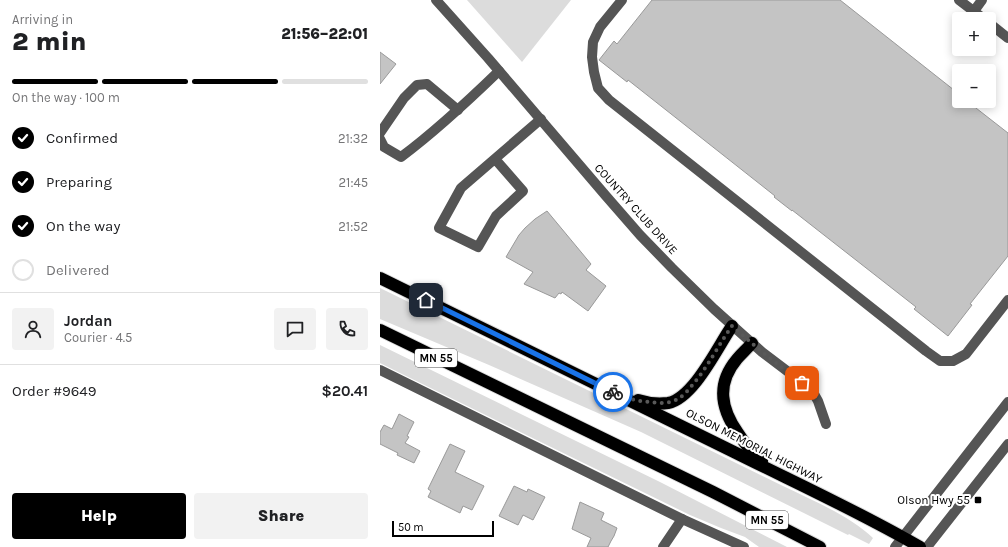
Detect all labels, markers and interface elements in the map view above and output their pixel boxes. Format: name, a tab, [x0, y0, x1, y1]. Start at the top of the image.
text: Arriving in	[12, 12, 73, 27]
map controls	[952, 12, 996, 108]
button: +	[952, 12, 996, 56]
text: 21:56–22:01	[281, 25, 368, 43]
text: 2 min	[12, 26, 87, 57]
button: −	[952, 64, 996, 108]
text: On the way · 100 m	[12, 90, 120, 105]
icon: check	[12, 127, 34, 149]
text: Confirmed	[46, 129, 118, 147]
text: 21:32	[338, 131, 368, 146]
street label: COUNTRY CLUB DRIVE	[592, 161, 680, 257]
icon: check	[12, 171, 34, 193]
text: Preparing	[46, 173, 112, 191]
text: 21:45	[339, 175, 368, 190]
icon: check	[12, 215, 34, 237]
text: On the way	[46, 217, 120, 235]
text: 21:52	[338, 219, 368, 234]
text: Delivered	[46, 261, 110, 279]
pin	[409, 283, 443, 317]
icon: home	[415, 289, 437, 311]
button: person	[12, 308, 54, 350]
button: chat	[274, 308, 316, 350]
button: phone	[326, 308, 368, 350]
text: Jordan	[64, 312, 112, 330]
text: Courier · 4.5	[64, 330, 132, 345]
road number: MN 55	[415, 349, 457, 367]
pin	[785, 366, 819, 400]
courier	[593, 372, 633, 412]
icon: bag	[791, 372, 813, 394]
icon: bike	[602, 381, 624, 403]
text: Order #9649	[12, 382, 96, 400]
text: $20.41	[322, 382, 368, 400]
street label: OLSON MEMORIAL HIGHWAY	[684, 406, 825, 487]
button: Help	[12, 493, 186, 539]
button: Share	[194, 493, 368, 539]
place label: Olson Hwy 55	[897, 493, 970, 507]
marker: Olson Hwy 55	[973, 495, 983, 505]
road number: MN 55	[746, 511, 788, 529]
scale bar	[392, 519, 494, 538]
text: 50 m	[398, 521, 424, 534]

